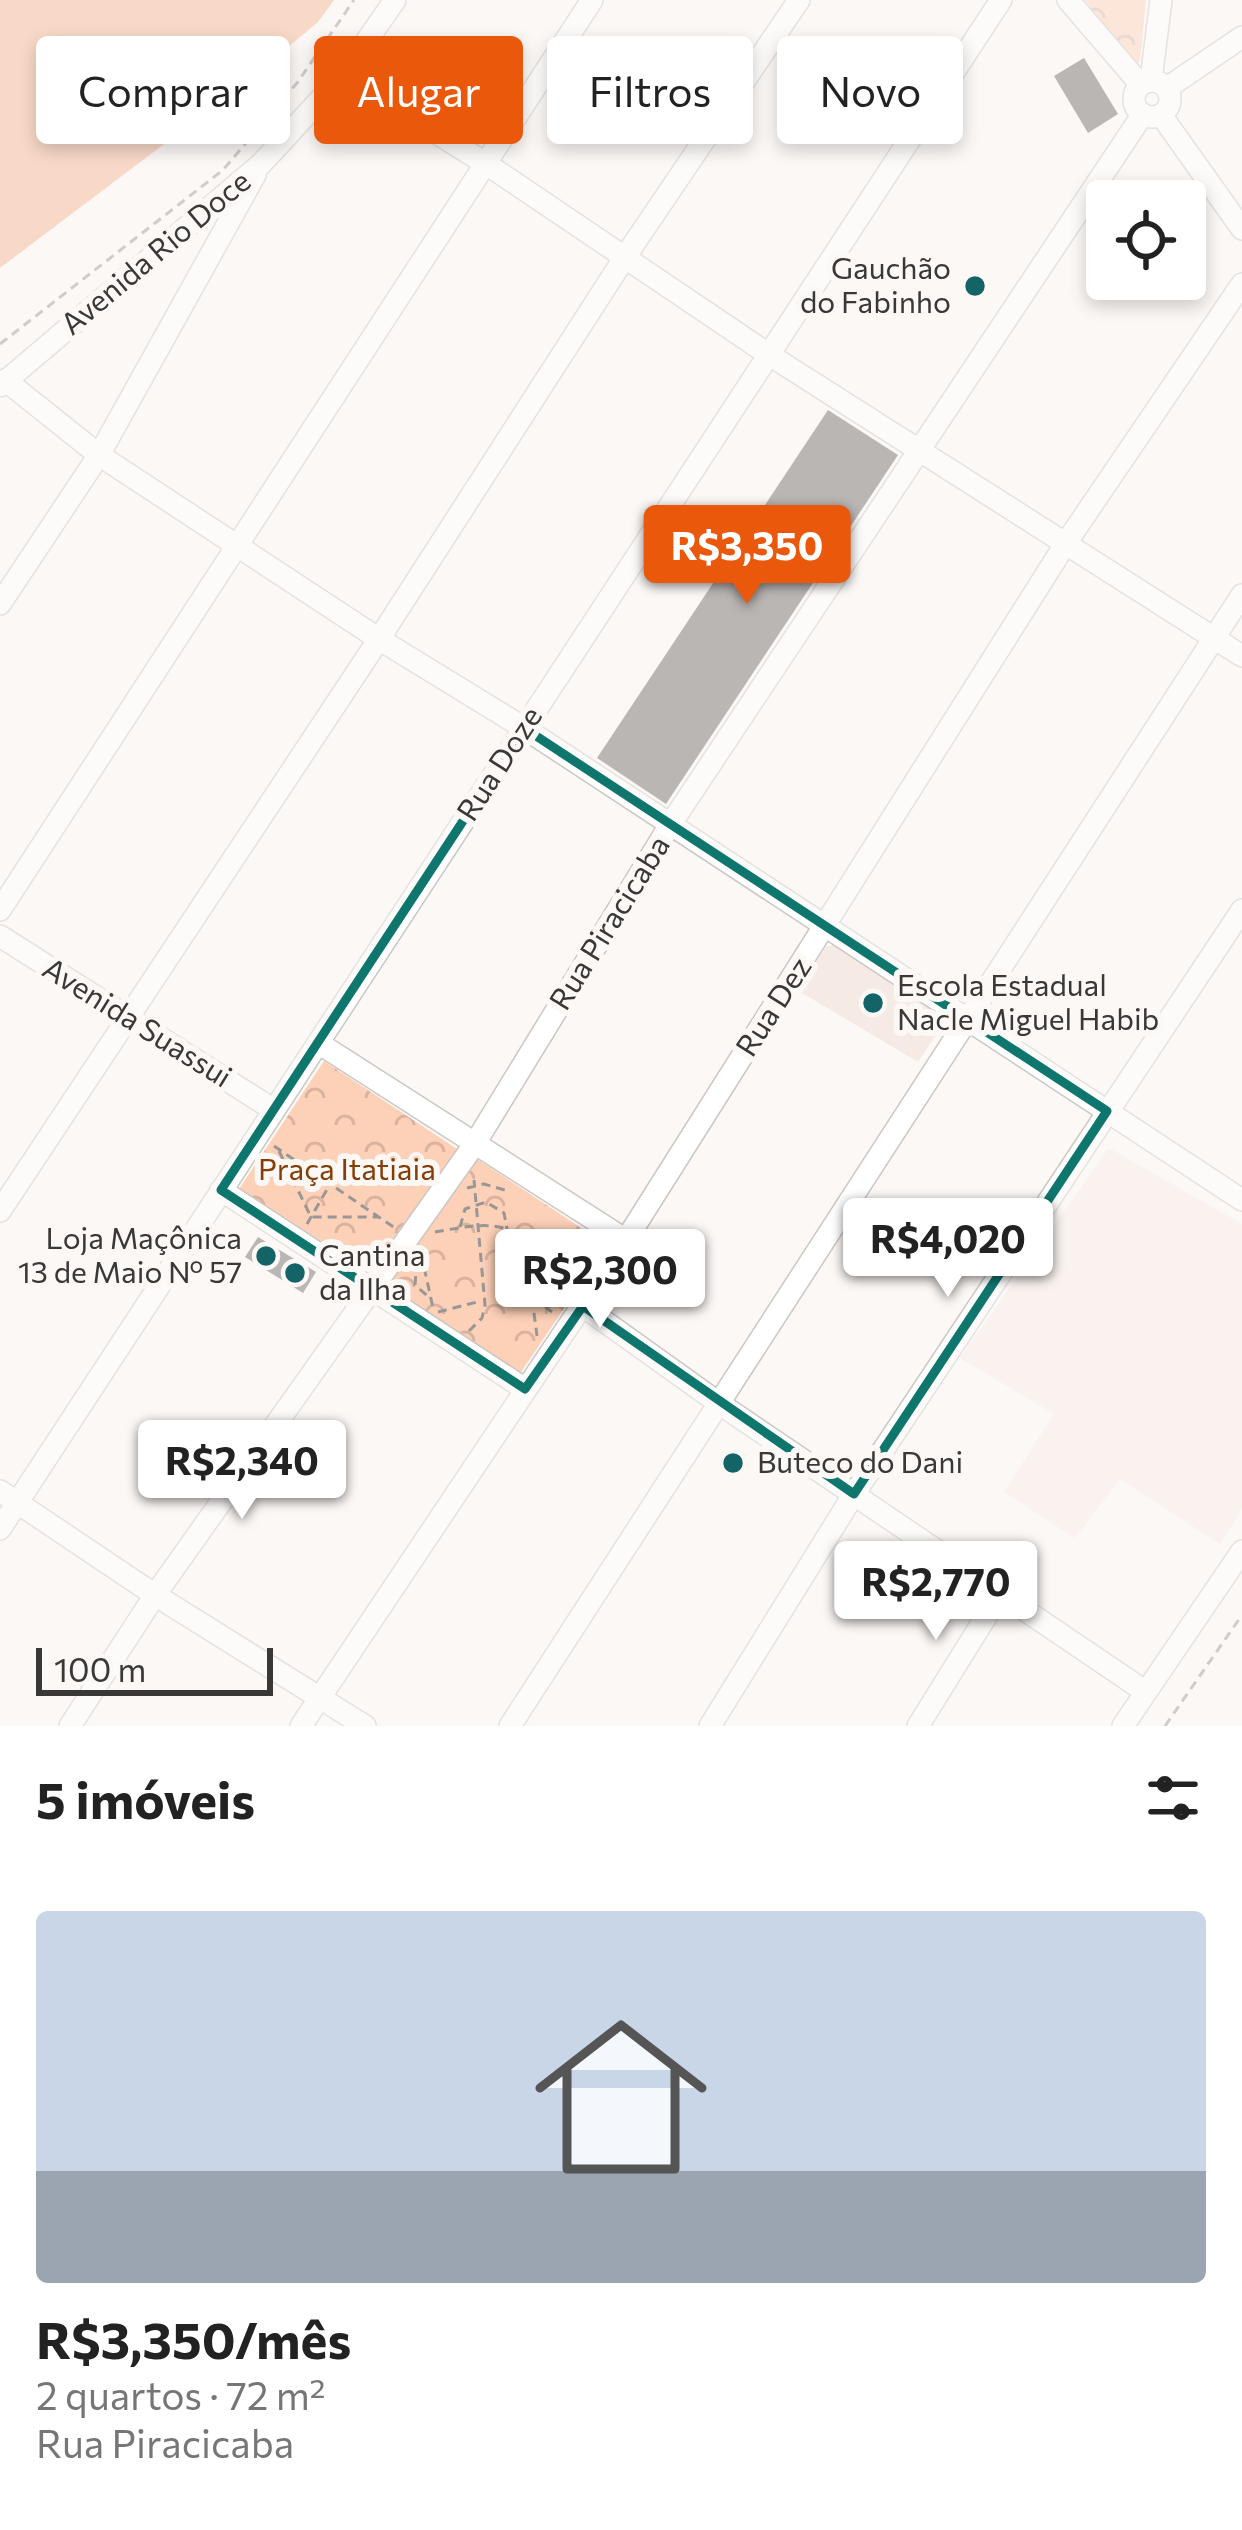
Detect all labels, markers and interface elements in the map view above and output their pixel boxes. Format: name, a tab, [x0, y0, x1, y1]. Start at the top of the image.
chip: Comprar	[36, 36, 290, 144]
chip: Alugar	[314, 36, 523, 144]
chip: Filtros	[547, 36, 753, 144]
chip: Novo	[777, 36, 963, 144]
street label: Avenida Rio Doce	[52, 161, 257, 341]
map controls	[1086, 180, 1206, 300]
button: locate	[1086, 180, 1206, 300]
place label: Gauchão do Fabinho	[800, 248, 951, 319]
marker: Gauchão do Fabinho	[962, 273, 988, 299]
pin: R$3,350	[636, 505, 858, 607]
text: R$3,350	[671, 520, 823, 568]
street label: Rua Doze	[447, 699, 548, 827]
street label: Rua Piracicaba	[540, 828, 676, 1016]
street label: Avenida Suassui	[37, 948, 240, 1094]
street label: Rua Dez	[726, 949, 818, 1062]
place label: Escola Estadual Nacle Miguel Habib	[897, 965, 1159, 1036]
marker: Escola Estadual Nacle Miguel Habib	[860, 990, 886, 1016]
park label: Praça Itatiaia	[258, 1149, 436, 1186]
pin: R$4,020	[837, 1198, 1059, 1300]
text: R$4,020	[870, 1213, 1026, 1261]
place label: Loja Maçônica 13 de Maio Nº 57	[18, 1218, 242, 1289]
pin: R$2,300	[489, 1229, 711, 1331]
place label: Cantina da Ilha	[319, 1235, 425, 1306]
marker: Loja Maçônica 13 de Maio Nº 57	[253, 1243, 279, 1269]
text: R$2,300	[522, 1244, 678, 1292]
marker: Cantina da Ilha	[282, 1260, 308, 1286]
pin: R$2,340	[131, 1420, 353, 1522]
text: R$2,340	[165, 1435, 319, 1483]
place label: Buteco do Dani	[757, 1442, 963, 1479]
marker: Buteco do Dani	[720, 1450, 746, 1476]
pin: R$2,770	[825, 1541, 1047, 1643]
text: R$2,770	[861, 1556, 1011, 1604]
scale bar	[36, 1642, 273, 1695]
text: 100 m	[54, 1648, 146, 1689]
icon: filters	[1140, 1765, 1206, 1831]
text: 5 imóveis	[36, 1767, 255, 1830]
icon: home	[513, 1989, 729, 2205]
text: R$3,350/mês	[36, 2307, 351, 2370]
text: 2 quartos · 72 m²	[36, 2370, 326, 2418]
text: Rua Piracicaba	[36, 2418, 294, 2466]

